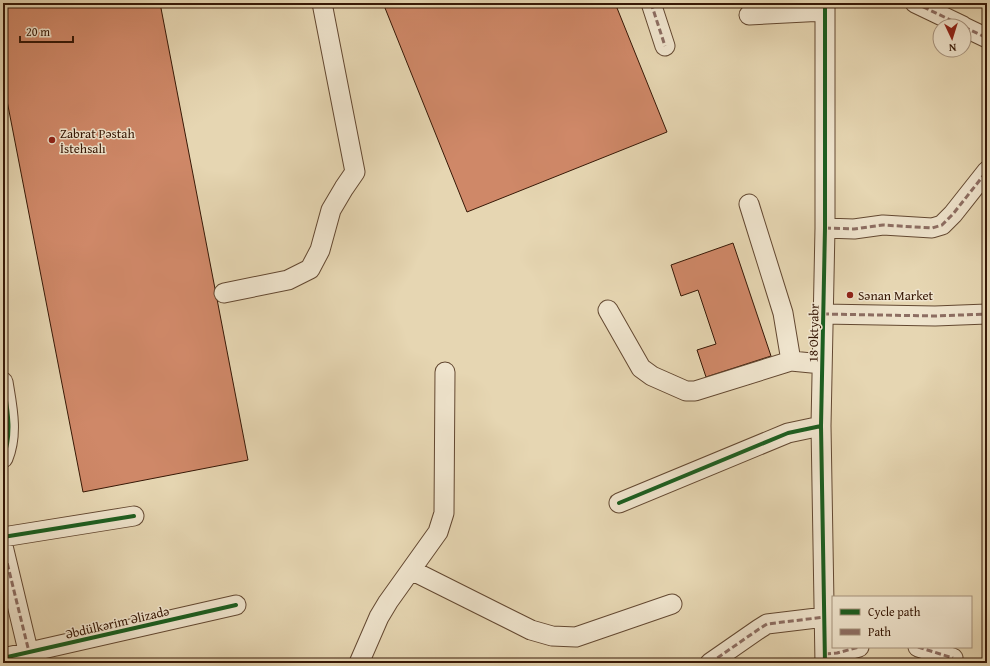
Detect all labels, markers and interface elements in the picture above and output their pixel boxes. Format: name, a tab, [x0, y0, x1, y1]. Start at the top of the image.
scale bar	[20, 18, 73, 44]
north arrow	[932, 18, 972, 58]
text: 20 m	[26, 23, 50, 40]
text: N	[948, 40, 957, 56]
place label: Zabrat Pəstah İstehsalı	[60, 124, 136, 158]
marker: Zabrat Pəstah İstehsalı	[47, 135, 57, 145]
place label: Sənan Market	[858, 286, 934, 305]
marker: Sənan Market	[845, 290, 855, 300]
street label: 18 Oktyabr	[803, 303, 824, 363]
legend	[832, 596, 972, 648]
street label: Əbdülkərim Əlizadə	[63, 601, 171, 644]
text: Cycle path	[868, 603, 921, 620]
text: Path	[868, 623, 891, 640]

